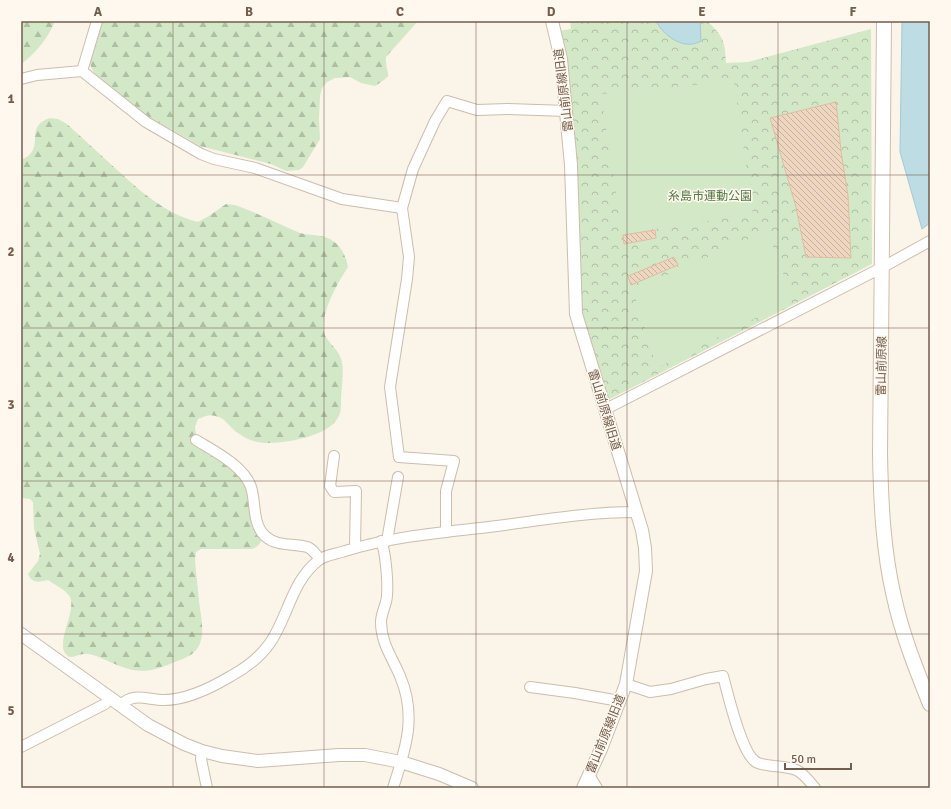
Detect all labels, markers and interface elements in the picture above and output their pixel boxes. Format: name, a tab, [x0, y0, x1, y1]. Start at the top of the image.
text: A	[94, 4, 103, 20]
text: B	[245, 4, 253, 20]
text: C	[396, 4, 404, 20]
text: D	[547, 4, 556, 20]
text: E	[698, 4, 706, 20]
text: F	[850, 4, 857, 20]
street label: 雷山前原線旧道	[551, 47, 577, 133]
text: 1	[7, 91, 15, 107]
park label: 糸島市運動公園	[668, 189, 752, 204]
text: 2	[7, 244, 15, 260]
street label: 雷山前原線	[874, 336, 890, 396]
street label: 雷山前原線旧道	[585, 368, 623, 452]
text: 3	[7, 397, 15, 413]
text: 4	[7, 550, 15, 566]
street label: 雷山前原線旧道	[583, 692, 629, 776]
text: 5	[7, 703, 15, 719]
scale bar	[785, 745, 851, 771]
text: 50 m	[791, 752, 816, 767]

